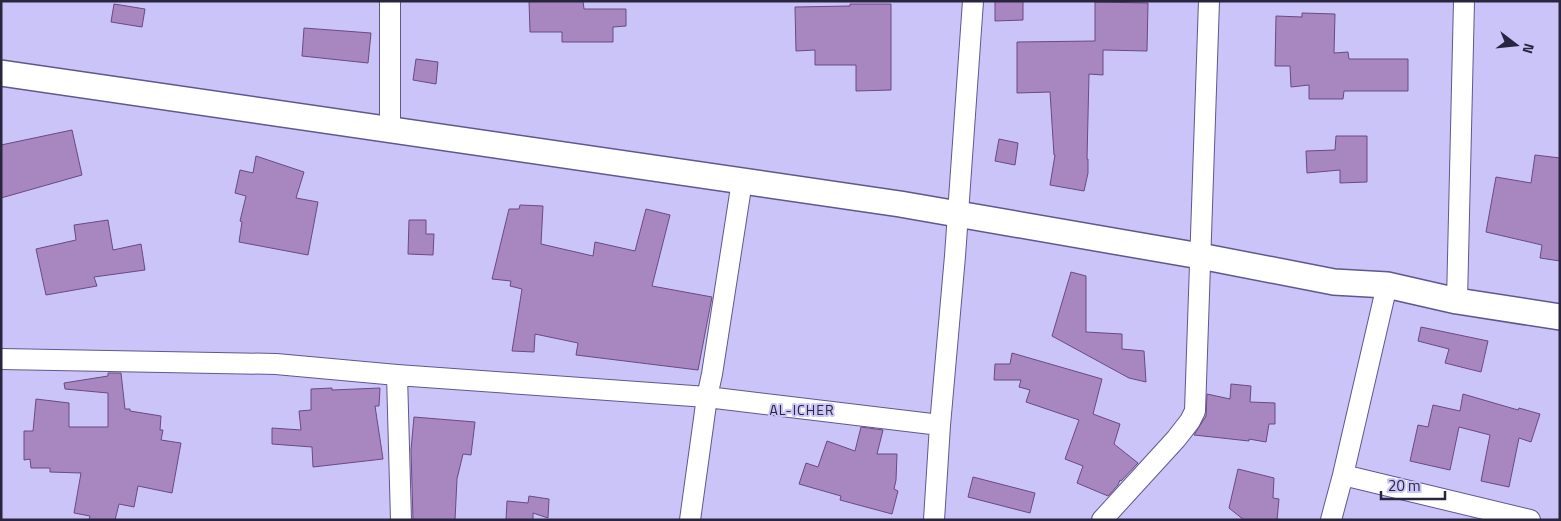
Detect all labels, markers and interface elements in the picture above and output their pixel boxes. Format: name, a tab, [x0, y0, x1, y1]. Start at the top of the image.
north arrow	[1491, 20, 1541, 70]
text: N	[1518, 41, 1540, 56]
district label: AL-ICHER	[769, 399, 835, 420]
scale bar	[1381, 468, 1445, 500]
text: 20 m	[1388, 474, 1421, 497]

